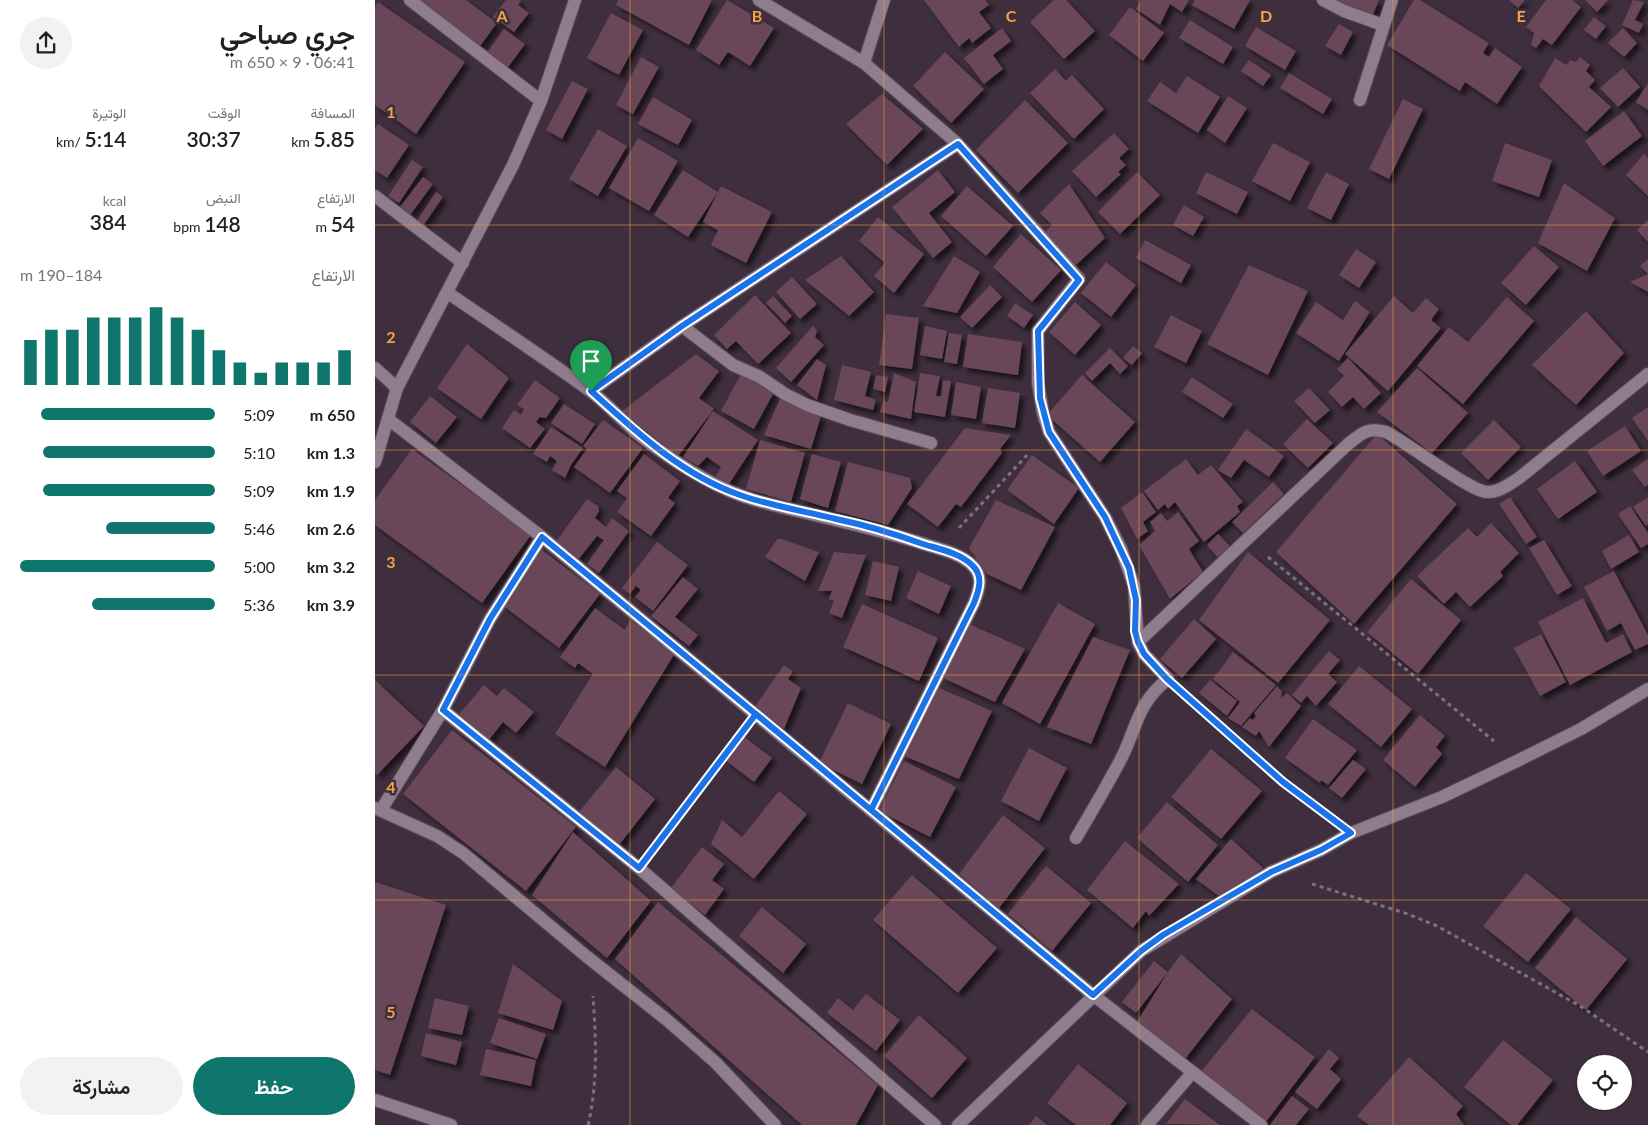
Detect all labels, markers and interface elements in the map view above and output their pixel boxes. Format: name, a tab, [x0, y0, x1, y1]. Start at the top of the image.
text: A	[495, 6, 508, 25]
text: B	[752, 6, 762, 25]
text: C	[1006, 6, 1017, 25]
text: D	[1260, 6, 1272, 25]
text: E	[1516, 6, 1526, 25]
text: جري صباحي	[220, 16, 355, 50]
button: share	[20, 17, 72, 69]
text: 06:41 · 9 × 650 m	[230, 52, 355, 71]
text: 1	[386, 102, 396, 121]
text: الوتيرة	[92, 104, 126, 121]
text: الوقت	[208, 104, 241, 121]
text: المسافة	[311, 104, 355, 121]
text: 5:14	[84, 126, 126, 151]
text: 30:37	[187, 126, 241, 151]
text: 5.85	[313, 126, 355, 151]
text: /km	[56, 133, 84, 150]
text: km	[291, 133, 313, 150]
text: النبض	[206, 189, 241, 206]
text: الارتفاع	[317, 189, 355, 206]
text: kcal	[103, 192, 126, 209]
text: 384	[90, 209, 126, 234]
text: 148	[204, 211, 241, 236]
text: 54	[331, 211, 355, 236]
text: bpm	[173, 218, 204, 235]
text: m	[316, 218, 331, 235]
text: 184–190 m	[20, 265, 102, 284]
text: الارتفاع	[312, 265, 355, 284]
text: 2	[386, 327, 396, 346]
pin	[570, 340, 612, 391]
icon: arrive	[577, 347, 605, 375]
text: 5:09	[243, 405, 275, 424]
text: 650 m	[310, 405, 355, 424]
text: 5:10	[243, 443, 275, 462]
text: 1.3 km	[307, 443, 355, 462]
text: 5:09	[243, 481, 275, 500]
text: 1.9 km	[307, 481, 355, 500]
text: 5:46	[243, 519, 275, 538]
text: 2.6 km	[307, 519, 355, 538]
text: 3	[386, 552, 396, 571]
text: 5:00	[243, 557, 275, 576]
text: 3.2 km	[307, 557, 355, 576]
text: 5:36	[243, 595, 275, 614]
text: 3.9 km	[307, 595, 355, 614]
text: 4	[386, 777, 396, 796]
text: 5	[386, 1002, 396, 1021]
map controls	[1577, 1055, 1632, 1110]
button: locate	[1577, 1055, 1632, 1110]
button: مشاركة	[20, 1057, 183, 1115]
button: حفظ	[193, 1057, 355, 1115]

